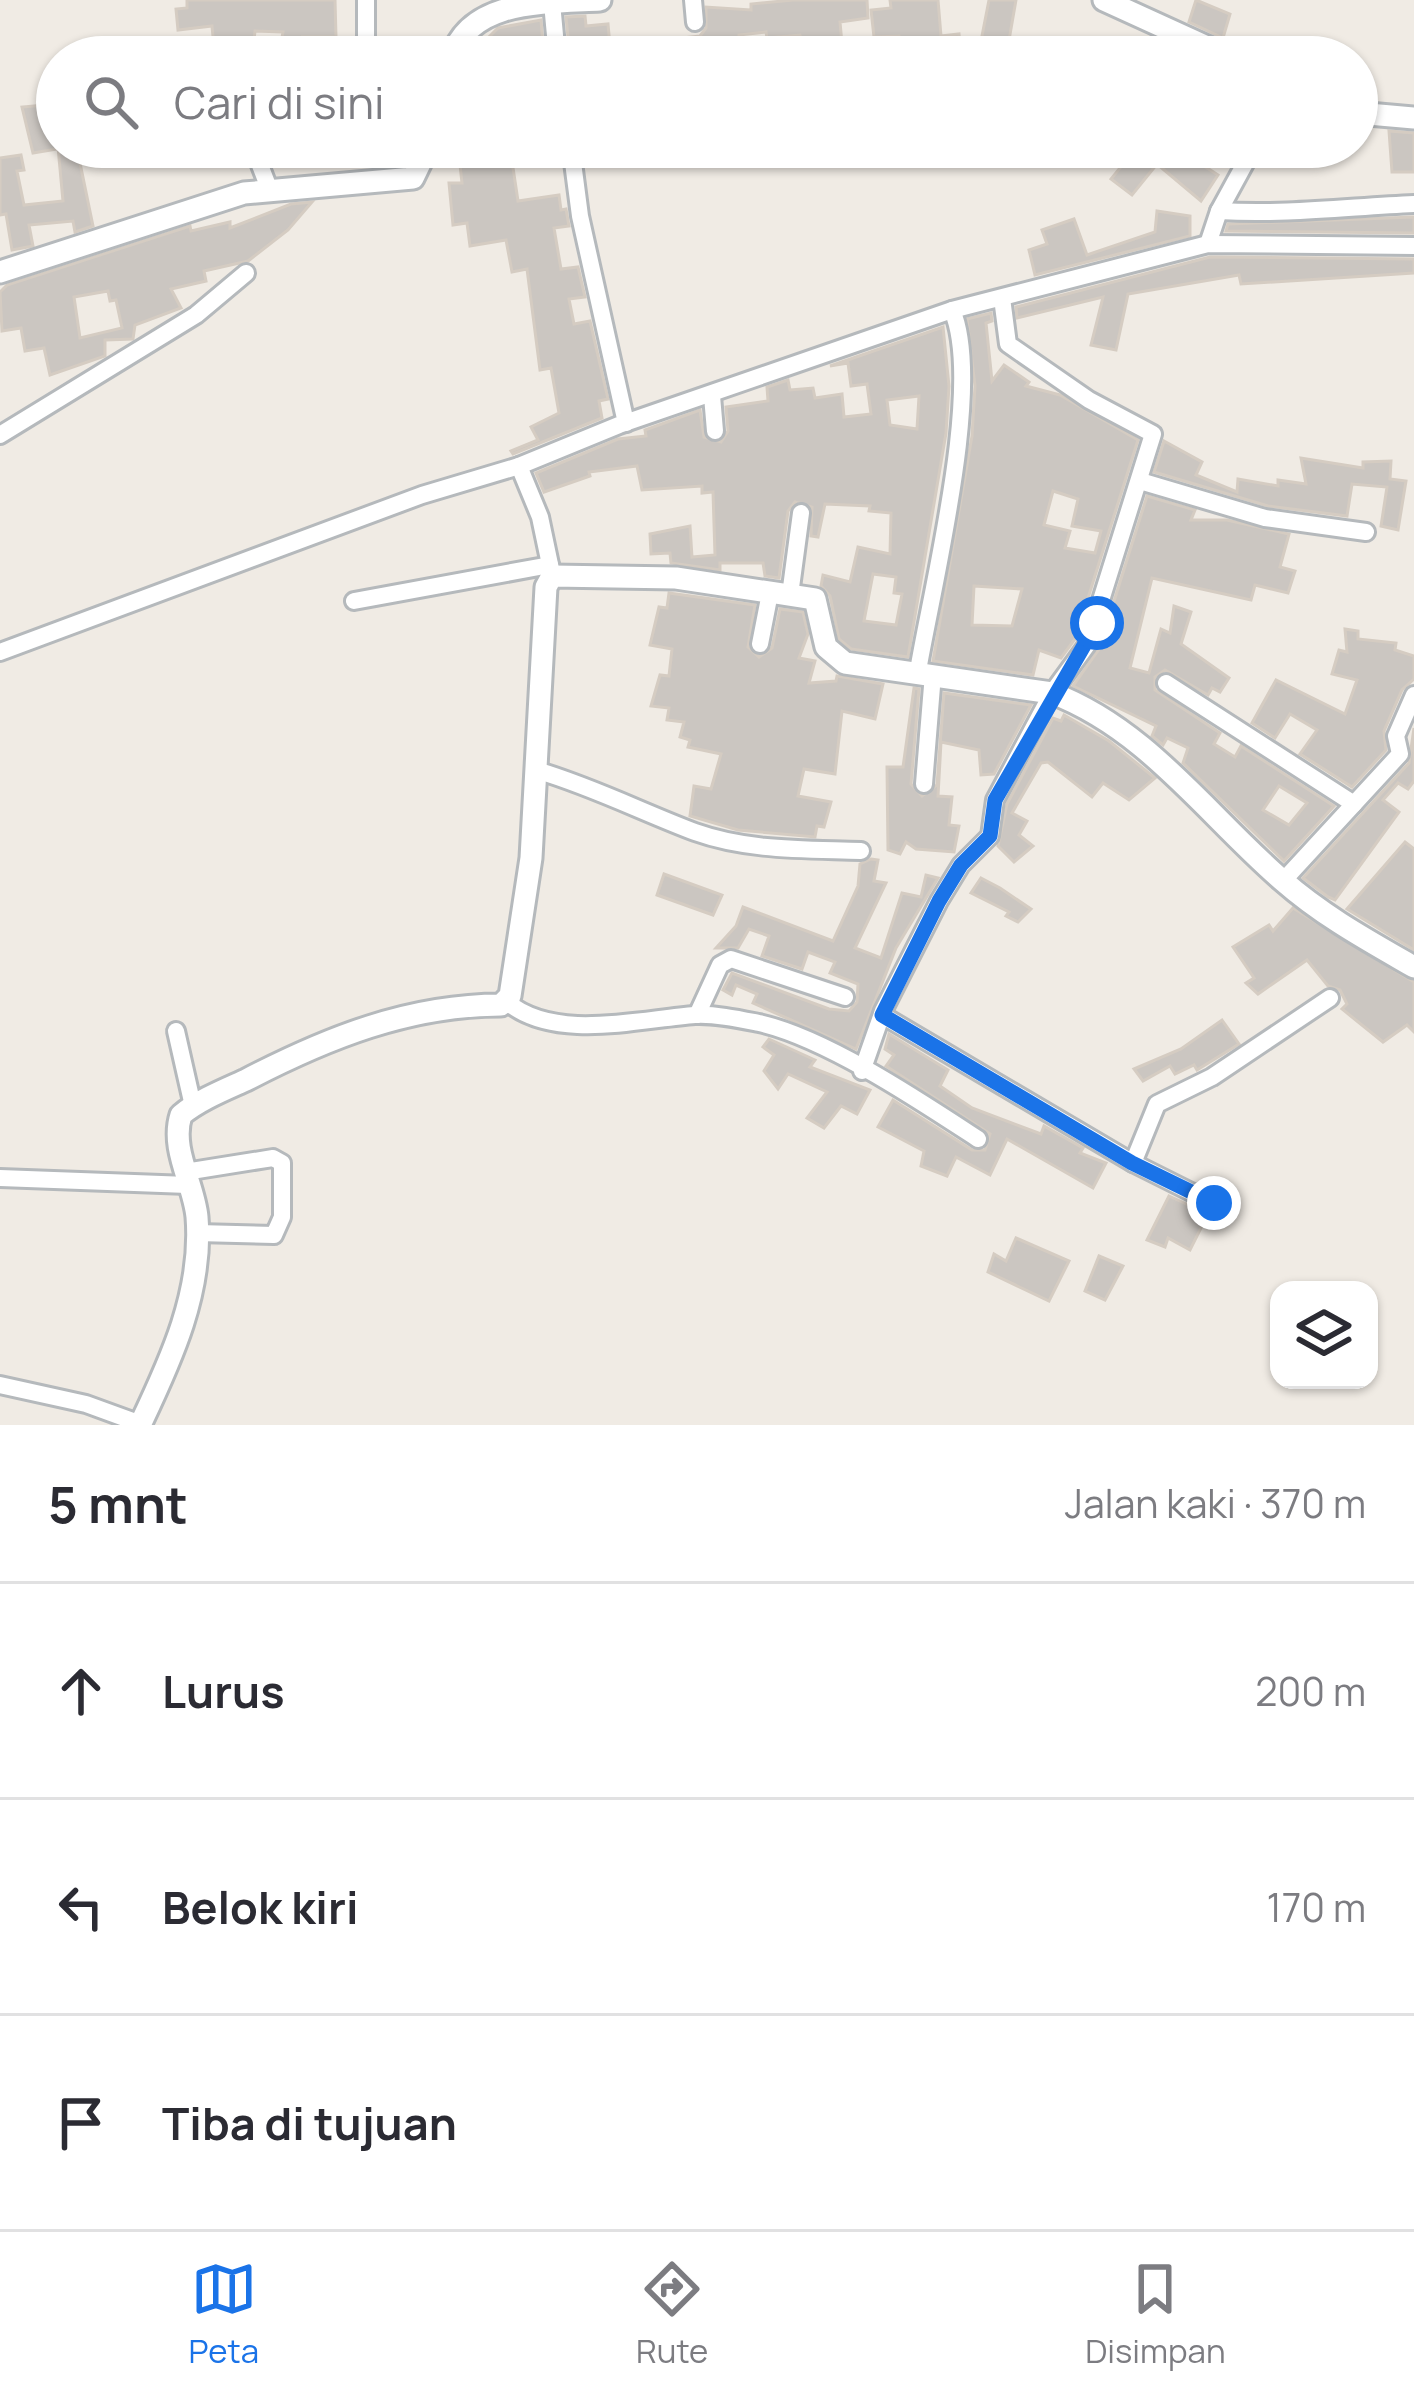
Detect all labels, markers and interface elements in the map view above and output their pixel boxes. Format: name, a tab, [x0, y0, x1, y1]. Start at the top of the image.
search box	[36, 36, 1378, 168]
icon: search	[78, 69, 144, 135]
text: Cari di sini	[174, 71, 384, 133]
route start	[1070, 596, 1124, 650]
route end	[1187, 1176, 1241, 1230]
map controls	[1270, 1281, 1378, 1389]
button: layers	[1270, 1281, 1378, 1389]
text: 5 mnt	[48, 1469, 188, 1538]
text: Jalan kaki · 370 m	[1065, 1476, 1366, 1530]
icon: ahead	[48, 1658, 114, 1724]
text: Lurus	[162, 1660, 285, 1722]
text: 200 m	[1255, 1664, 1366, 1718]
icon: left	[48, 1874, 114, 1940]
text: Belok kiri	[162, 1876, 359, 1938]
text: 170 m	[1267, 1880, 1366, 1934]
icon: arrive	[48, 2090, 114, 2156]
text: Tiba di tujuan	[162, 2092, 457, 2154]
tab: Peta	[188, 2256, 259, 2373]
tab: Rute	[636, 2256, 708, 2373]
tab: Disimpan	[1085, 2256, 1226, 2373]

